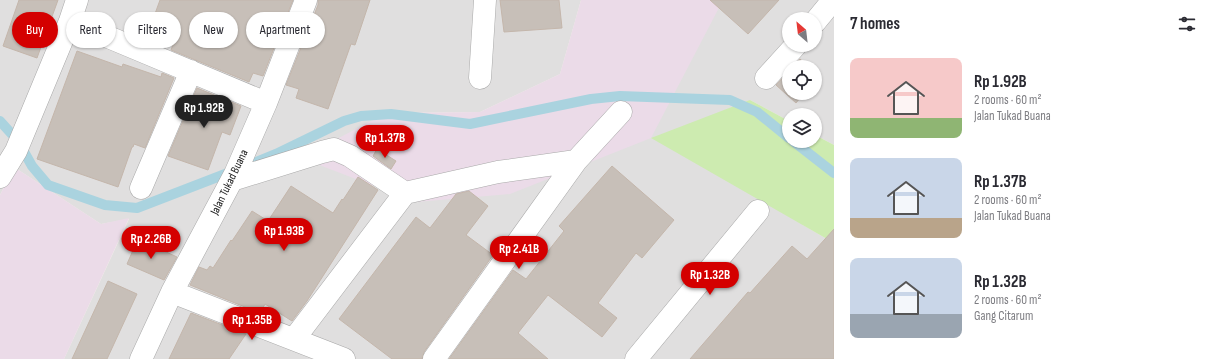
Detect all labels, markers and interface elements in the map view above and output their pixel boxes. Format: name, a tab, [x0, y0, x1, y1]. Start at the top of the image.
chip: Buy	[12, 12, 58, 48]
chip: Rent	[66, 12, 116, 48]
chip: Filters	[124, 12, 181, 48]
chip: New	[189, 12, 238, 48]
chip: Apartment	[246, 12, 325, 48]
north arrow	[782, 12, 822, 52]
map controls	[782, 12, 822, 148]
icon: filters	[1176, 13, 1198, 35]
text: 7 homes	[850, 14, 900, 34]
button: locate	[782, 60, 822, 100]
text: Rp 1.92B	[974, 72, 1027, 92]
icon: home	[882, 74, 930, 122]
text: 2 rooms · 60 m²	[974, 92, 1041, 108]
pin: Rp 1.92B	[163, 95, 245, 129]
text: Rp 1.92B	[184, 100, 224, 116]
button: layers	[782, 108, 822, 148]
text: Jalan Tukad Buana	[974, 108, 1051, 124]
pin: Rp 1.37B	[344, 125, 426, 159]
text: Rp 1.37B	[365, 130, 405, 146]
street label: Jalan Tukad Buana	[207, 147, 252, 218]
text: Rp 1.37B	[974, 172, 1027, 192]
icon: home	[882, 174, 930, 222]
text: 2 rooms · 60 m²	[974, 192, 1041, 208]
text: Jalan Tukad Buana	[974, 208, 1051, 224]
pin: Rp 1.93B	[243, 218, 325, 252]
text: Rp 1.93B	[264, 223, 304, 239]
pin: Rp 2.26B	[110, 226, 192, 260]
text: Rp 2.26B	[131, 231, 171, 247]
pin: Rp 2.41B	[478, 236, 560, 270]
text: Rp 2.41B	[499, 241, 539, 257]
pin: Rp 1.32B	[669, 262, 751, 296]
text: Rp 1.32B	[690, 267, 730, 283]
text: Rp 1.32B	[974, 272, 1026, 292]
icon: home	[882, 274, 930, 322]
text: 2 rooms · 60 m²	[974, 292, 1041, 308]
pin: Rp 1.35B	[211, 307, 293, 341]
text: Gang Citarum	[974, 308, 1033, 324]
text: Rp 1.35B	[232, 312, 272, 328]

